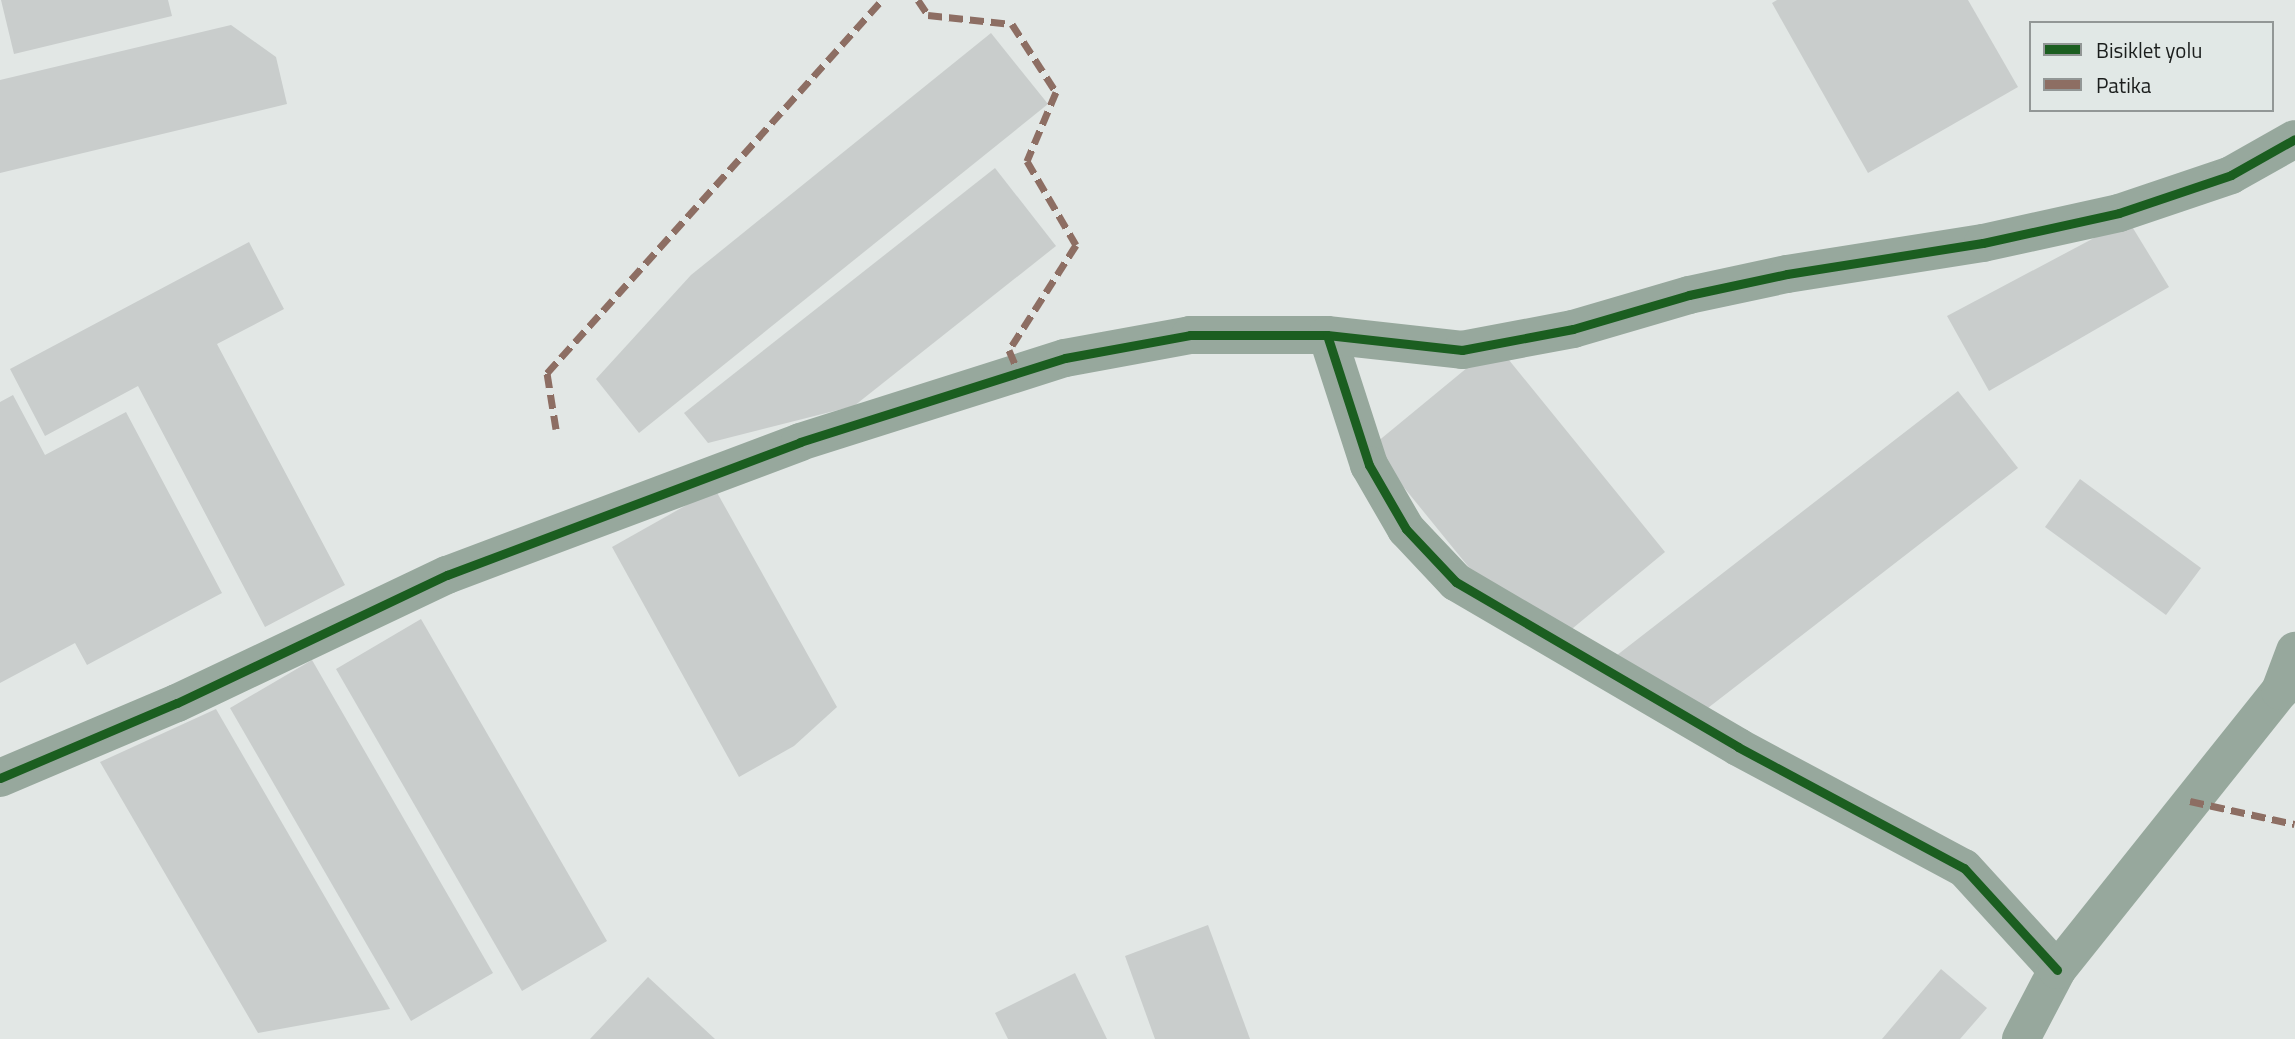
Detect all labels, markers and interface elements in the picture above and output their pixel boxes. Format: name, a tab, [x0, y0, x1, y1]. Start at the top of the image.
legend	[2029, 21, 2274, 112]
text: Bisiklet yolu	[2096, 34, 2202, 66]
text: Patika	[2096, 69, 2151, 101]

